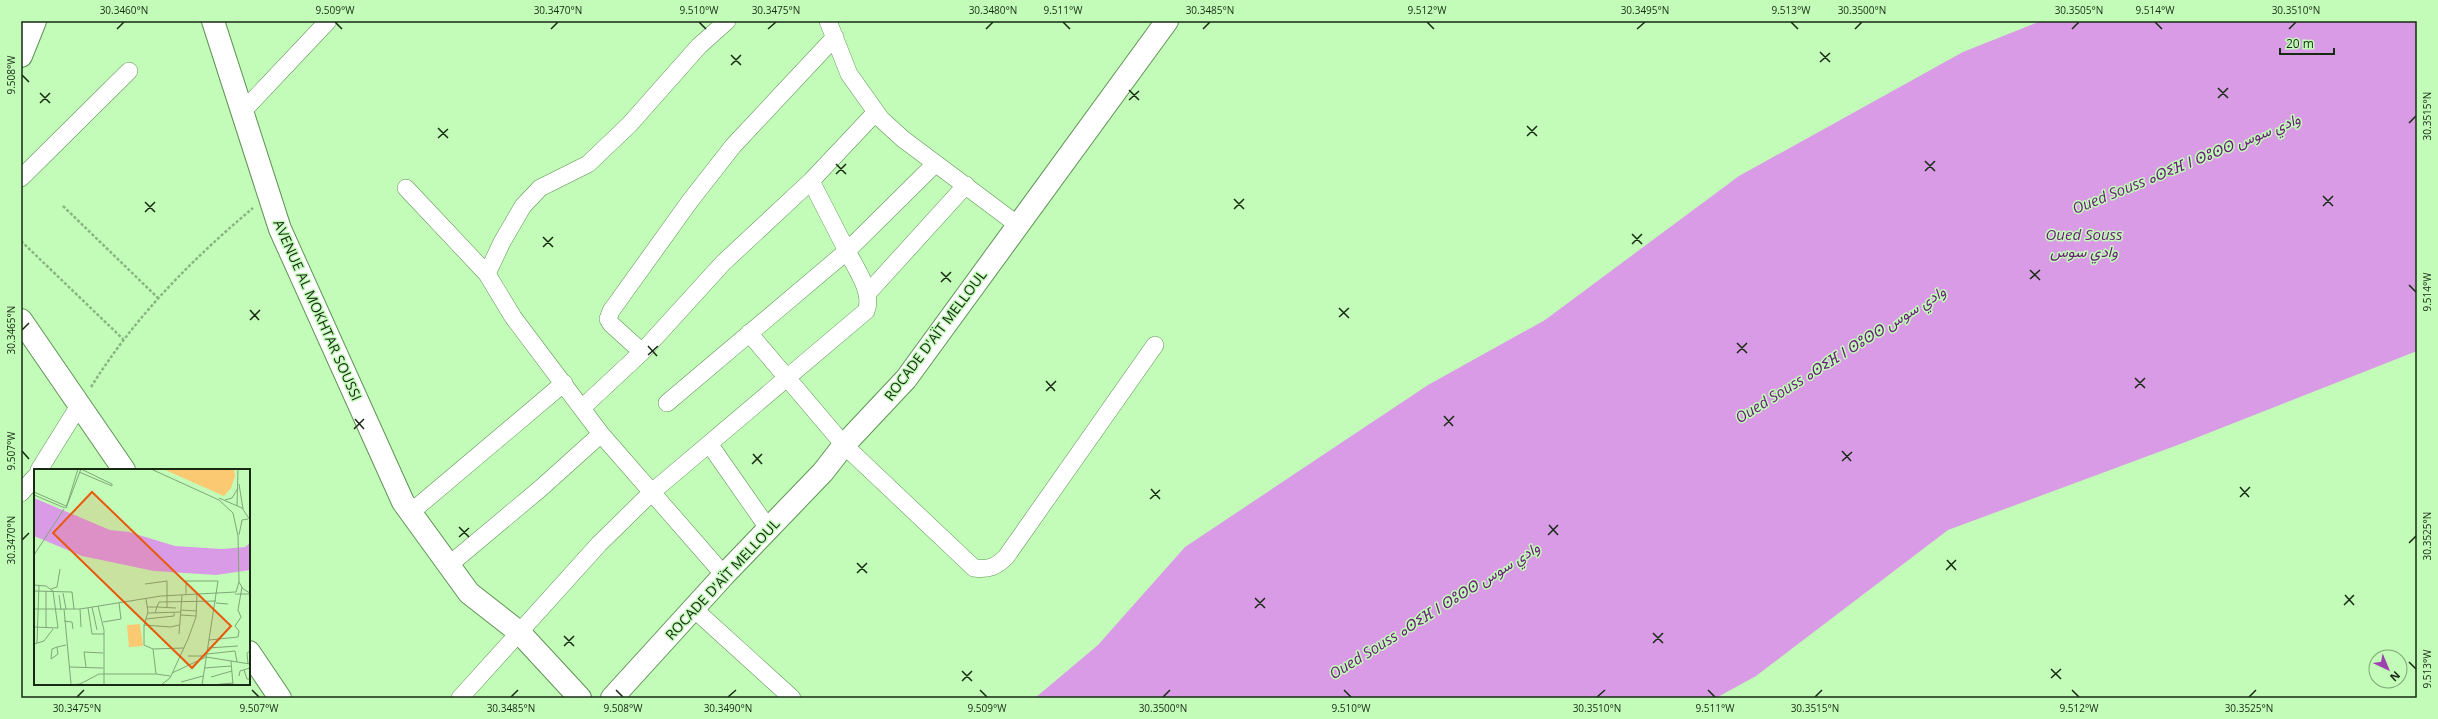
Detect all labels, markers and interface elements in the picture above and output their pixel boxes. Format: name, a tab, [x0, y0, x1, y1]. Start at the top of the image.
text: 30.3460°N	[100, 3, 148, 17]
text: 9.509°W	[315, 3, 355, 17]
text: 30.3470°N	[534, 3, 582, 17]
text: 9.510°W	[679, 3, 719, 17]
text: 30.3475°N	[752, 3, 800, 17]
text: 30.3480°N	[969, 3, 1017, 17]
text: 9.511°W	[1043, 3, 1083, 17]
text: 30.3485°N	[1186, 3, 1234, 17]
text: 9.512°W	[1407, 3, 1447, 17]
text: 30.3495°N	[1621, 3, 1669, 17]
text: 9.513°W	[1771, 3, 1811, 17]
text: 30.3500°N	[1838, 3, 1886, 17]
text: 30.3505°N	[2055, 3, 2103, 17]
text: 9.514°W	[2135, 3, 2175, 17]
text: 30.3510°N	[2272, 3, 2320, 17]
scale bar	[2280, 30, 2334, 56]
text: 20 m	[2286, 35, 2314, 52]
text: 9.508°W	[4, 55, 18, 95]
text: 30.3515°N	[2420, 92, 2434, 140]
water label: Oued Souss ⴰⵙⵉⴼ ⵏ ⵙⵓⵙⵙ وادي سوس	[2069, 108, 2304, 221]
street label: AVENUE AL MOKHTAR SOUSSI	[269, 217, 367, 403]
water label: Oued Souss وادي سوس	[2045, 224, 2123, 264]
street label: ROCADE D'AÏT MELLOUL	[879, 266, 991, 404]
text: 9.514°W	[2420, 272, 2434, 312]
water label: Oued Souss ⴰⵙⵉⴼ ⵏ ⵙⵓⵙⵙ وادي سوس	[1731, 281, 1951, 430]
text: 30.3465°N	[4, 306, 18, 354]
text: 9.507°W	[4, 431, 18, 471]
inset map	[34, 469, 250, 685]
text: 30.3525°N	[2420, 512, 2434, 560]
street label: ROCADE D'AÏT MELLOUL	[661, 514, 783, 644]
text: 30.3470°N	[4, 516, 18, 564]
water label: Oued Souss ⴰⵙⵉⴼ ⵏ ⵙⵓⵙⵙ وادي سوس	[1325, 537, 1545, 686]
north arrow	[2368, 649, 2408, 689]
text: 9.513°W	[2420, 649, 2434, 689]
text: N	[2387, 668, 2404, 685]
text: 30.3475°N	[53, 701, 101, 715]
text: 9.507°W	[239, 701, 279, 715]
text: 30.3485°N	[487, 701, 535, 715]
text: 9.508°W	[603, 701, 643, 715]
text: 30.3490°N	[704, 701, 752, 715]
text: 9.509°W	[967, 701, 1007, 715]
text: 30.3500°N	[1139, 701, 1187, 715]
text: 9.510°W	[1331, 701, 1371, 715]
text: 30.3510°N	[1573, 701, 1621, 715]
text: 9.511°W	[1695, 701, 1735, 715]
text: 30.3515°N	[1791, 701, 1839, 715]
text: 9.512°W	[2059, 701, 2099, 715]
text: 30.3525°N	[2225, 701, 2273, 715]

